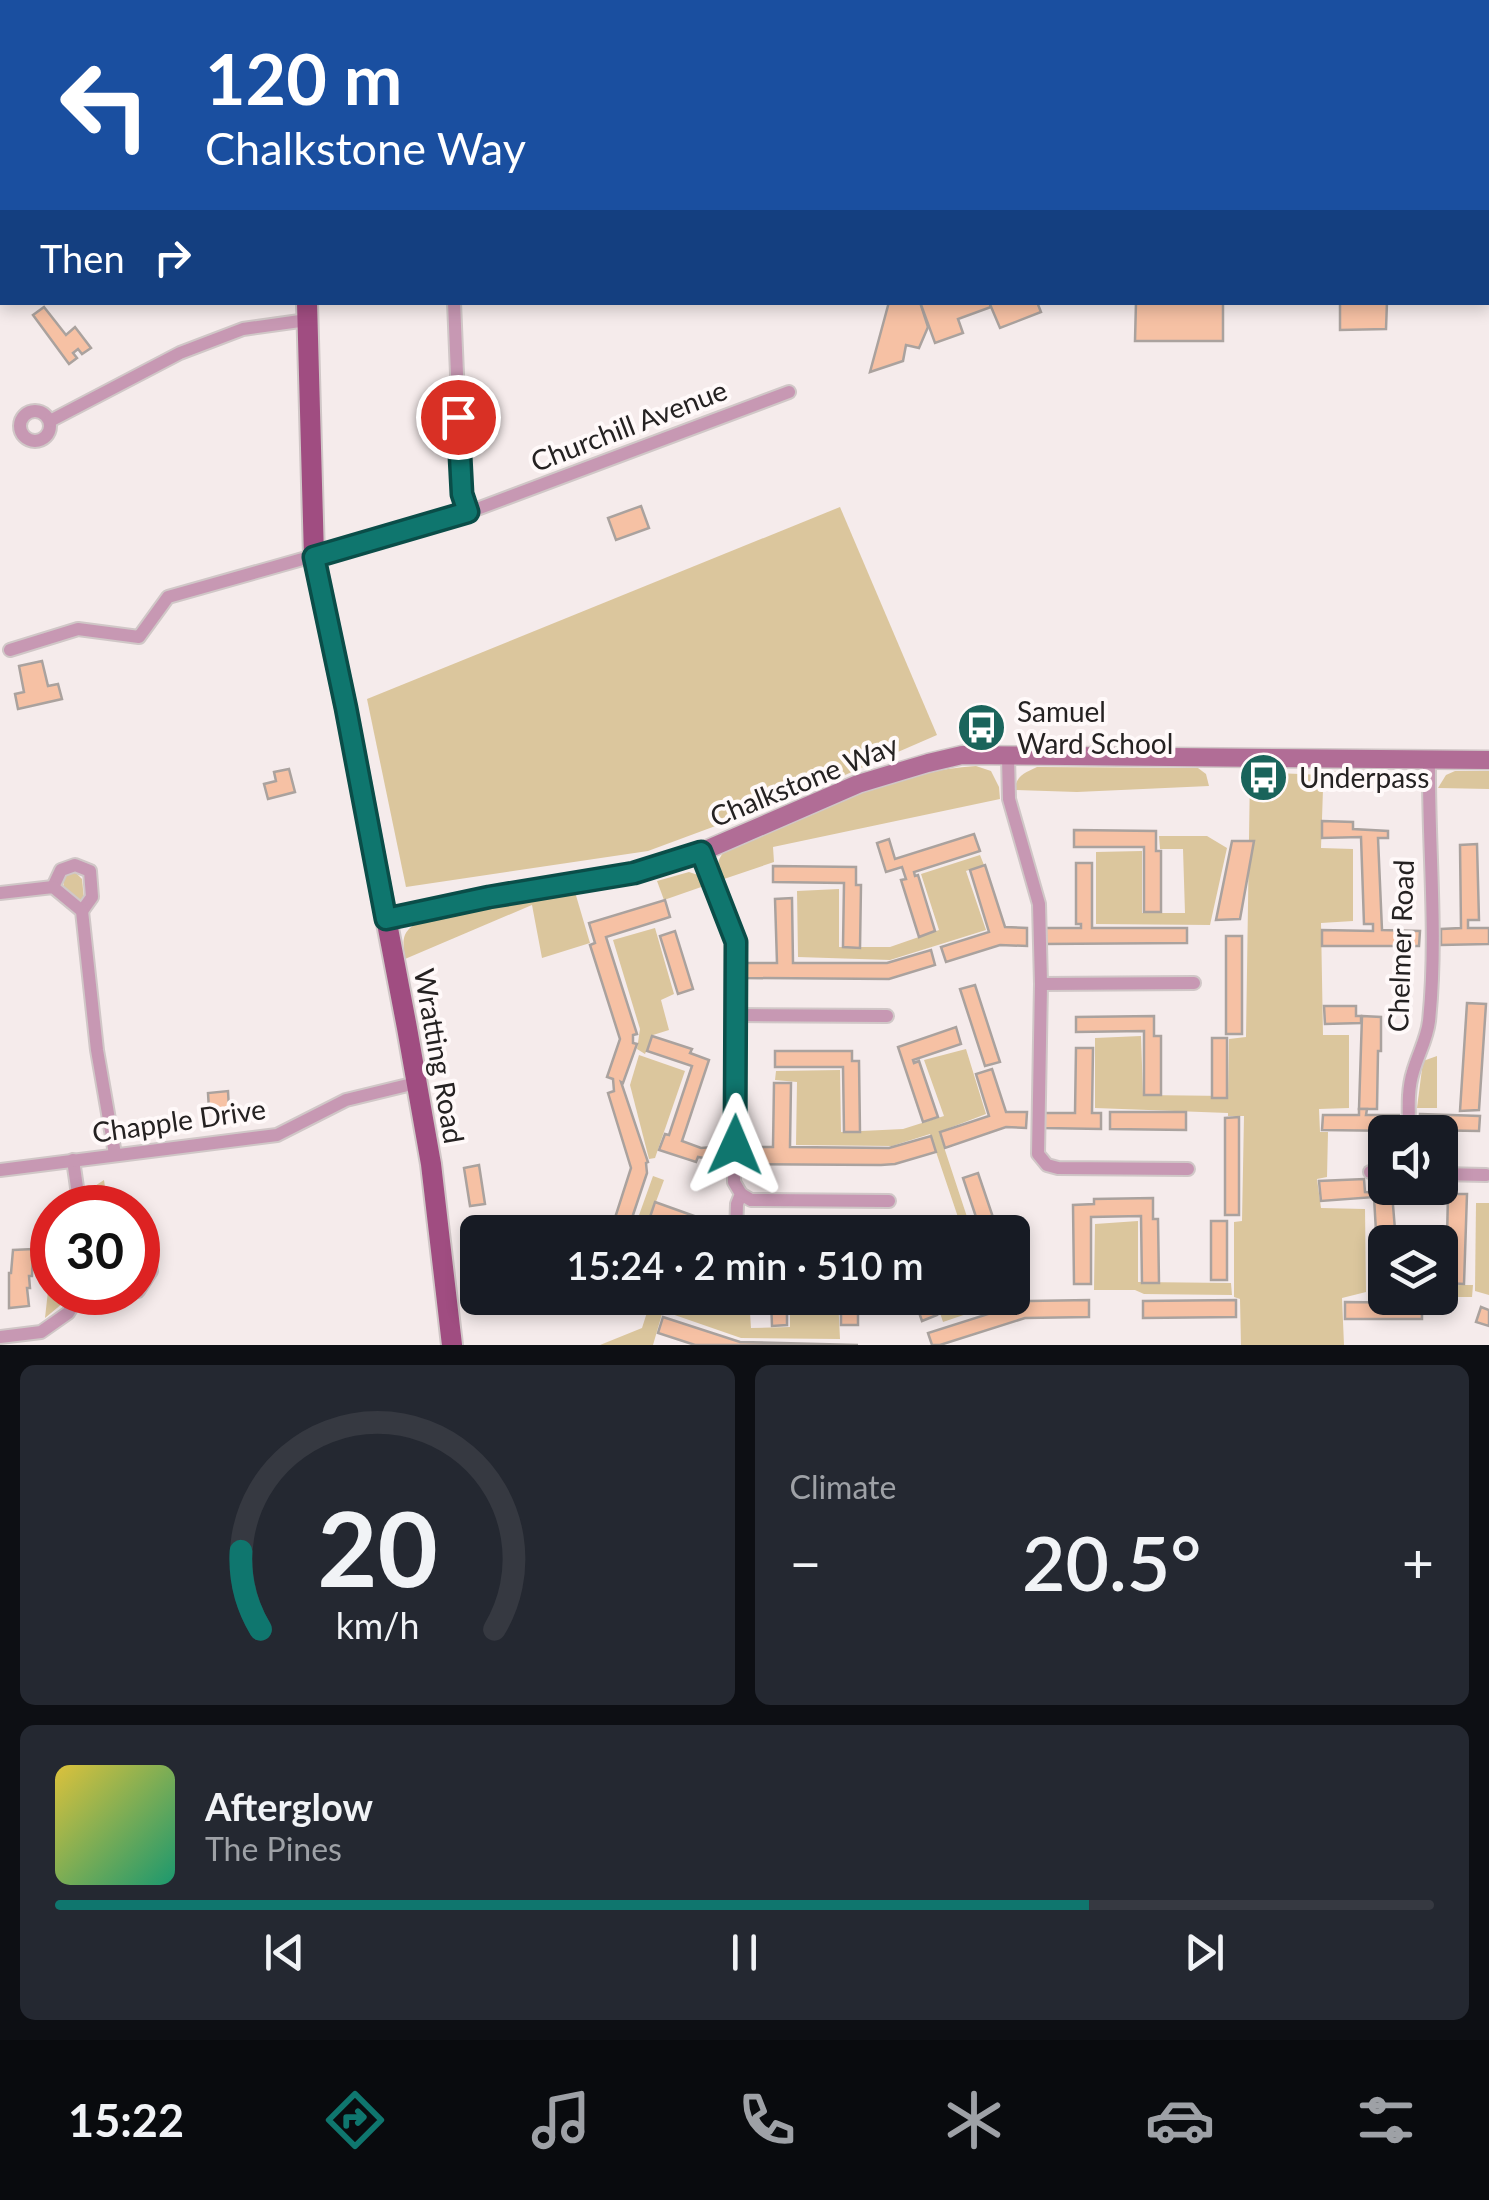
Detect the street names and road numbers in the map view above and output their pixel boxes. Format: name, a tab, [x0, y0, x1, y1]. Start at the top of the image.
street label: Churchill Avenue	[526, 372, 732, 478]
street label: Chalkstone Way	[705, 727, 903, 833]
street label: Chelmer Road	[1380, 859, 1420, 1033]
street label: Wratting Road	[408, 966, 472, 1146]
street label: Chapple Drive	[90, 1091, 268, 1149]

